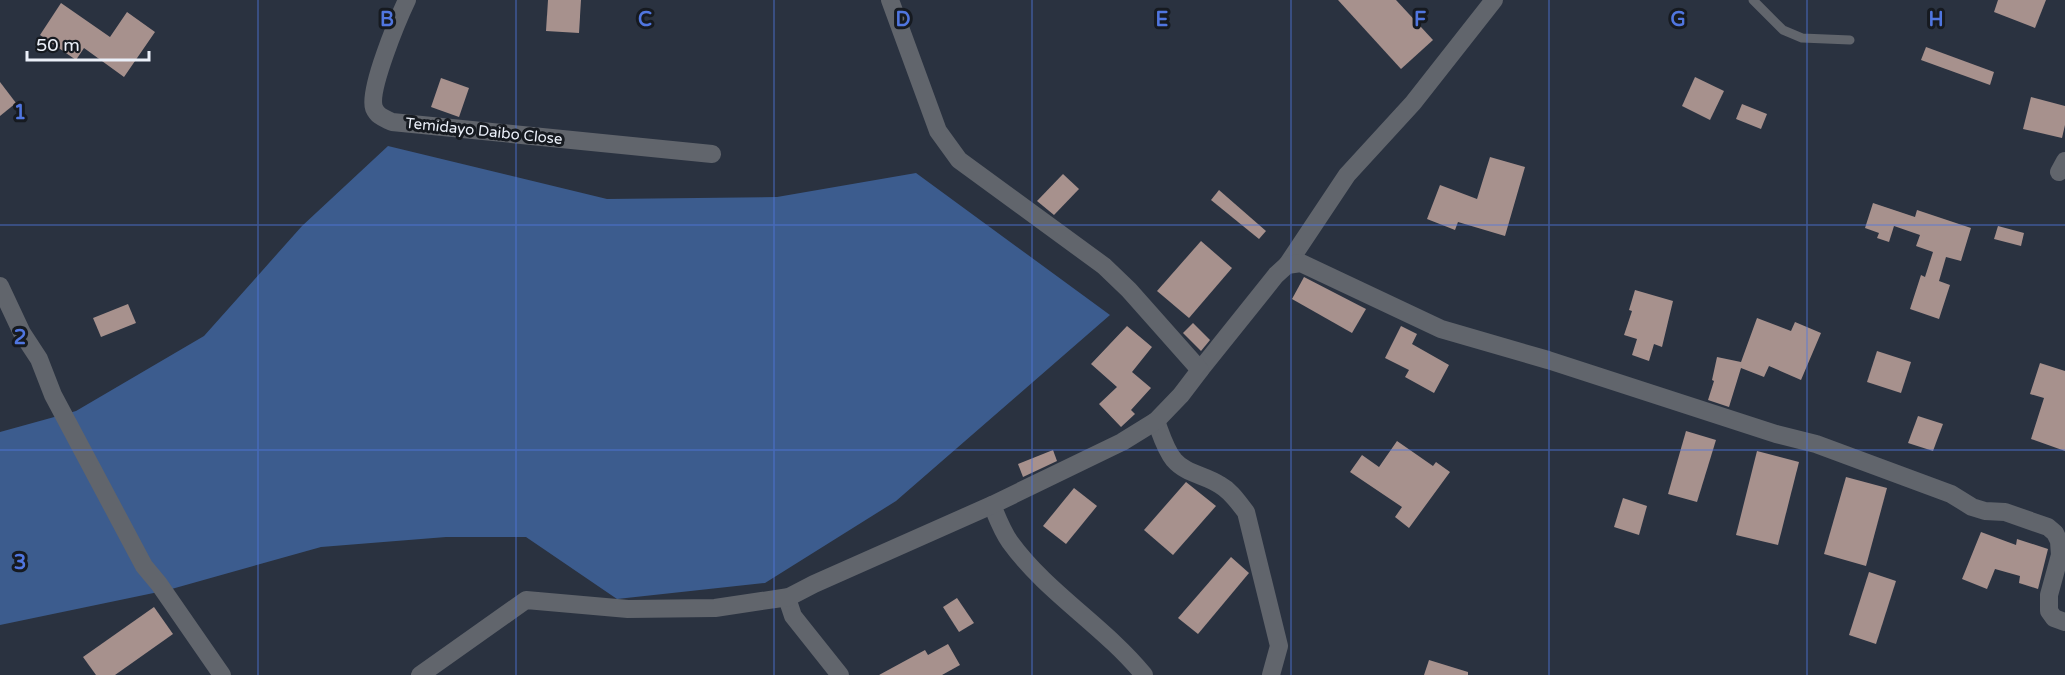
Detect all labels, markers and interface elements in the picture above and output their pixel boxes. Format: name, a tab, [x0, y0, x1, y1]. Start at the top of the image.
text: B	[380, 8, 394, 32]
text: C	[638, 8, 652, 32]
text: D	[895, 8, 911, 32]
text: E	[1156, 8, 1169, 32]
text: F	[1414, 8, 1426, 32]
text: G	[1670, 8, 1686, 32]
text: H	[1928, 8, 1944, 32]
scale bar	[27, 24, 148, 62]
text: 50 m	[36, 34, 80, 56]
text: 1	[14, 101, 26, 125]
street label: Temidayo Daibo Close	[405, 114, 563, 148]
text: 2	[14, 326, 26, 350]
text: 3	[14, 551, 26, 575]

